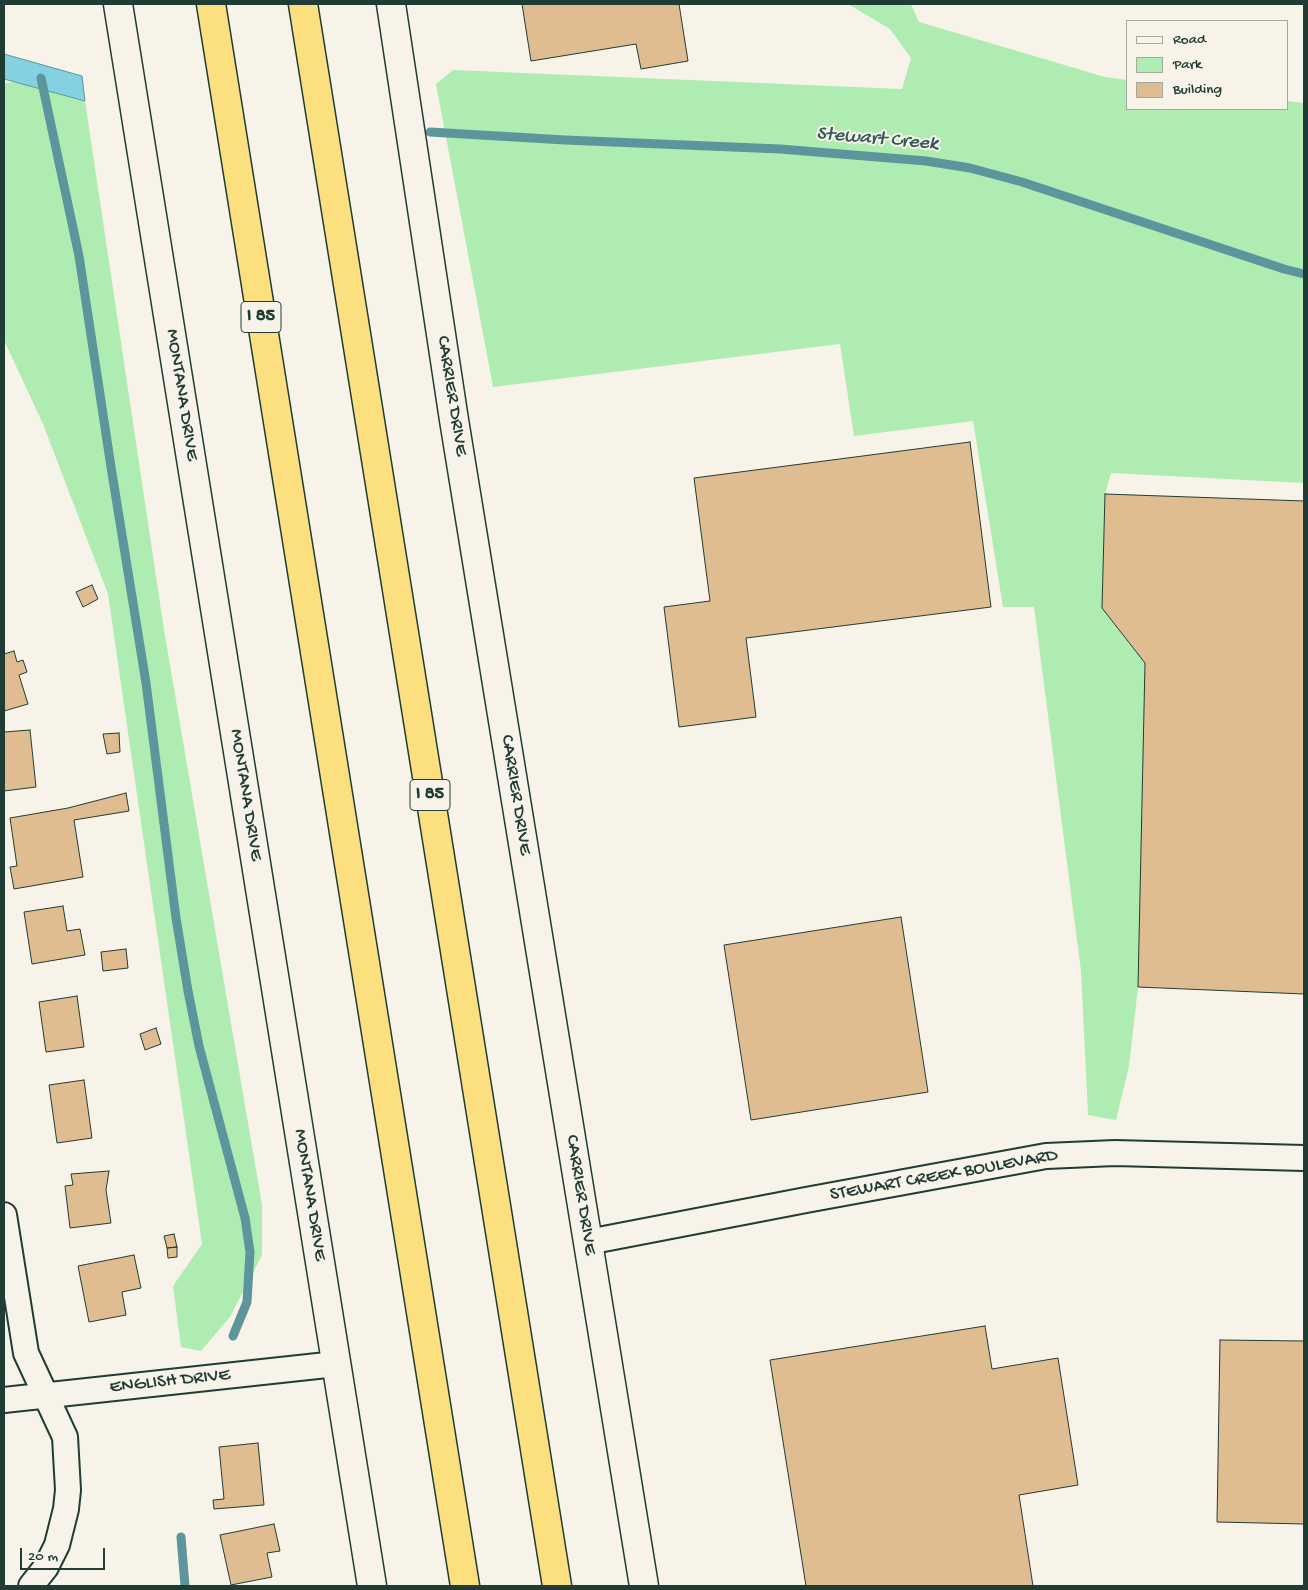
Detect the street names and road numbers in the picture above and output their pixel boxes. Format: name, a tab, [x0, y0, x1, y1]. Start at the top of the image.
road number: I 85	[241, 302, 281, 332]
street label: MONTANA DRIVE	[159, 328, 203, 462]
street label: CARRIER DRIVE	[430, 334, 472, 458]
street label: MONTANA DRIVE	[223, 728, 267, 862]
street label: CARRIER DRIVE	[494, 733, 536, 857]
road number: I 85	[410, 780, 450, 810]
street label: MONTANA DRIVE	[287, 1128, 331, 1262]
street label: CARRIER DRIVE	[559, 1133, 601, 1257]
street label: STEWART CREEK BOULEVARD	[828, 1145, 1060, 1207]
street label: ENGLISH DRIVE	[109, 1364, 231, 1400]

